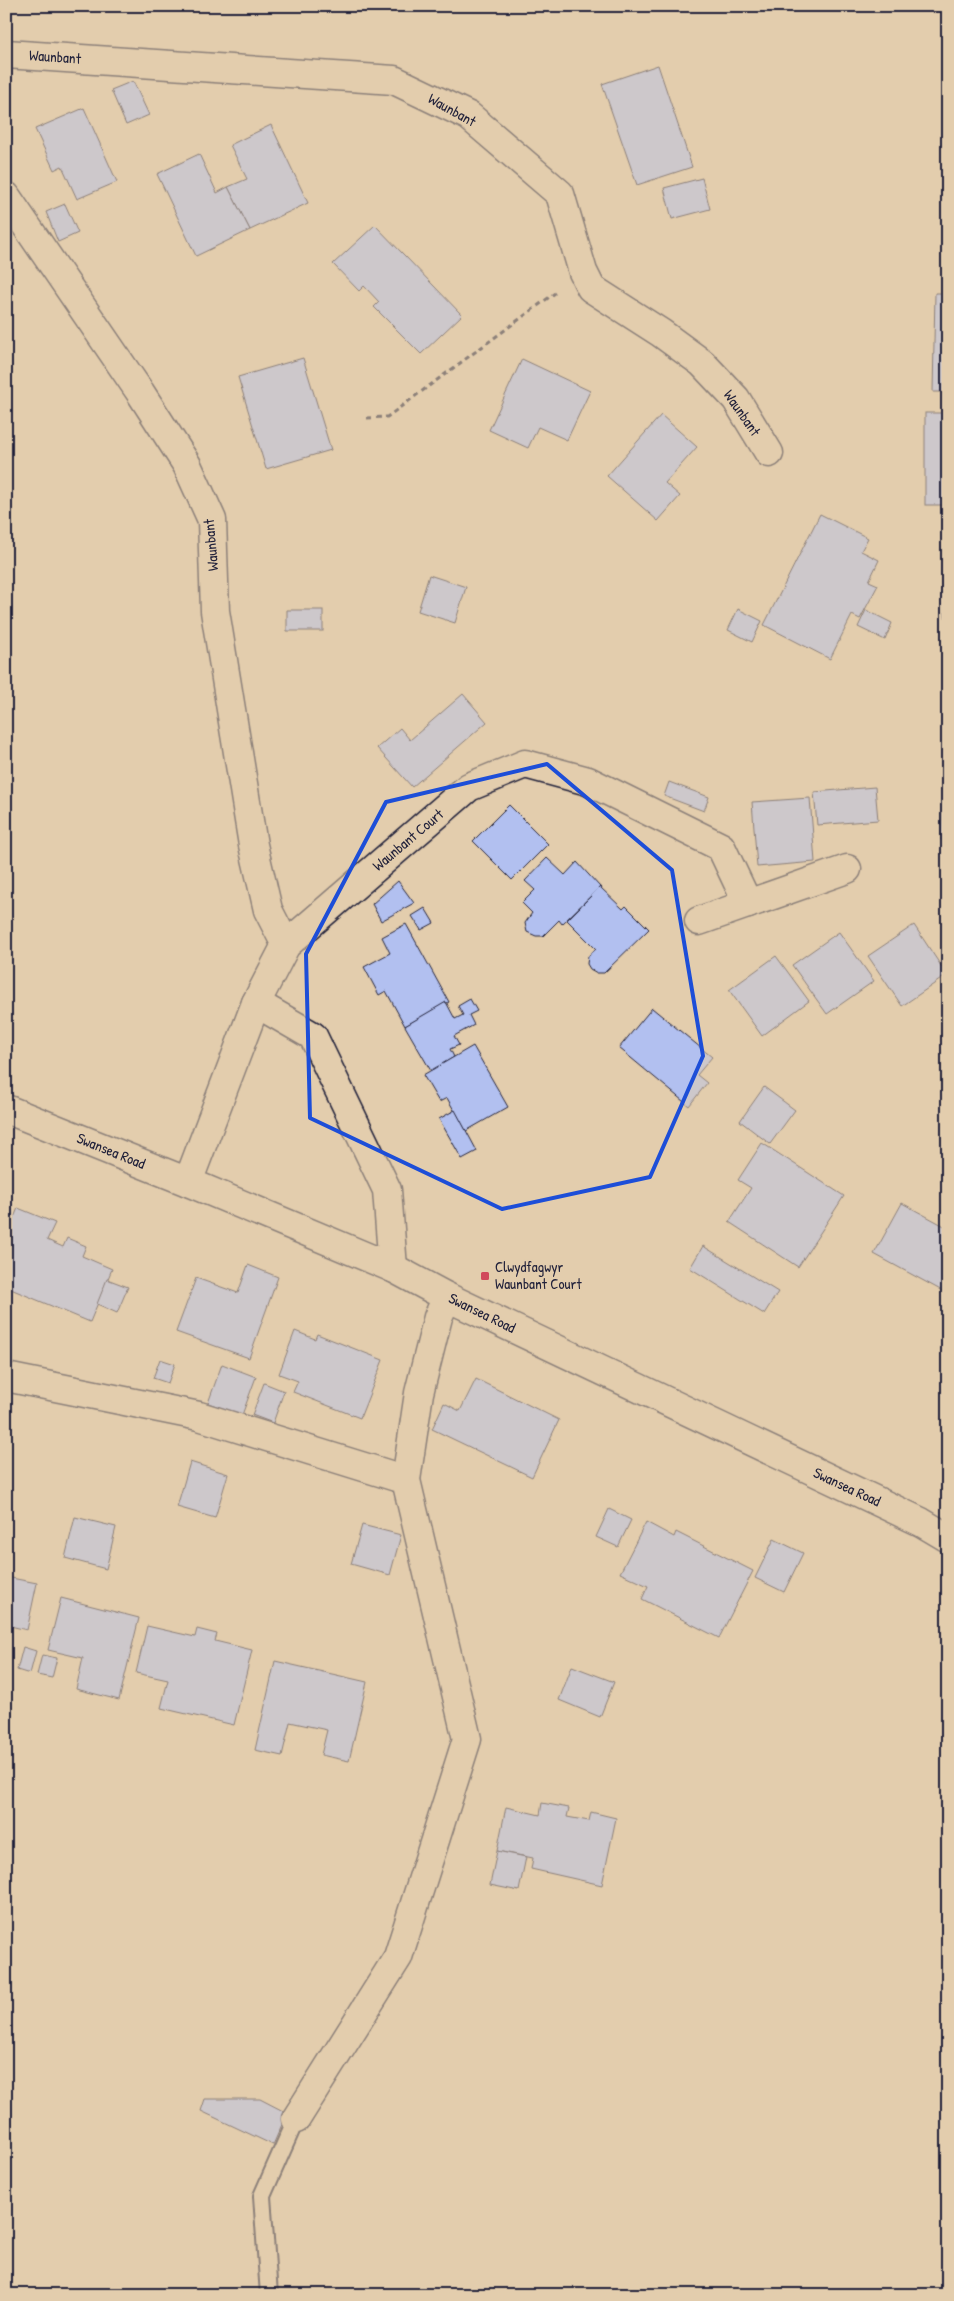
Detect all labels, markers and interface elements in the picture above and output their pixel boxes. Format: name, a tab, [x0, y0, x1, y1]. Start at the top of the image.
street label: Waunbant	[28, 44, 82, 69]
street label: Waunbant	[424, 88, 481, 132]
street label: Waunbant	[719, 385, 766, 441]
street label: Waunbant	[198, 517, 223, 572]
street label: Waunbant Court	[368, 803, 448, 875]
street label: Swansea Road	[74, 1127, 149, 1174]
place label: Clwydfagwyr Waunbant Court	[495, 1256, 582, 1294]
marker: Clwydfagwyr Waunbant Court	[479, 1270, 491, 1282]
street label: Swansea Road	[445, 1287, 519, 1338]
street label: Swansea Road	[810, 1462, 884, 1511]

